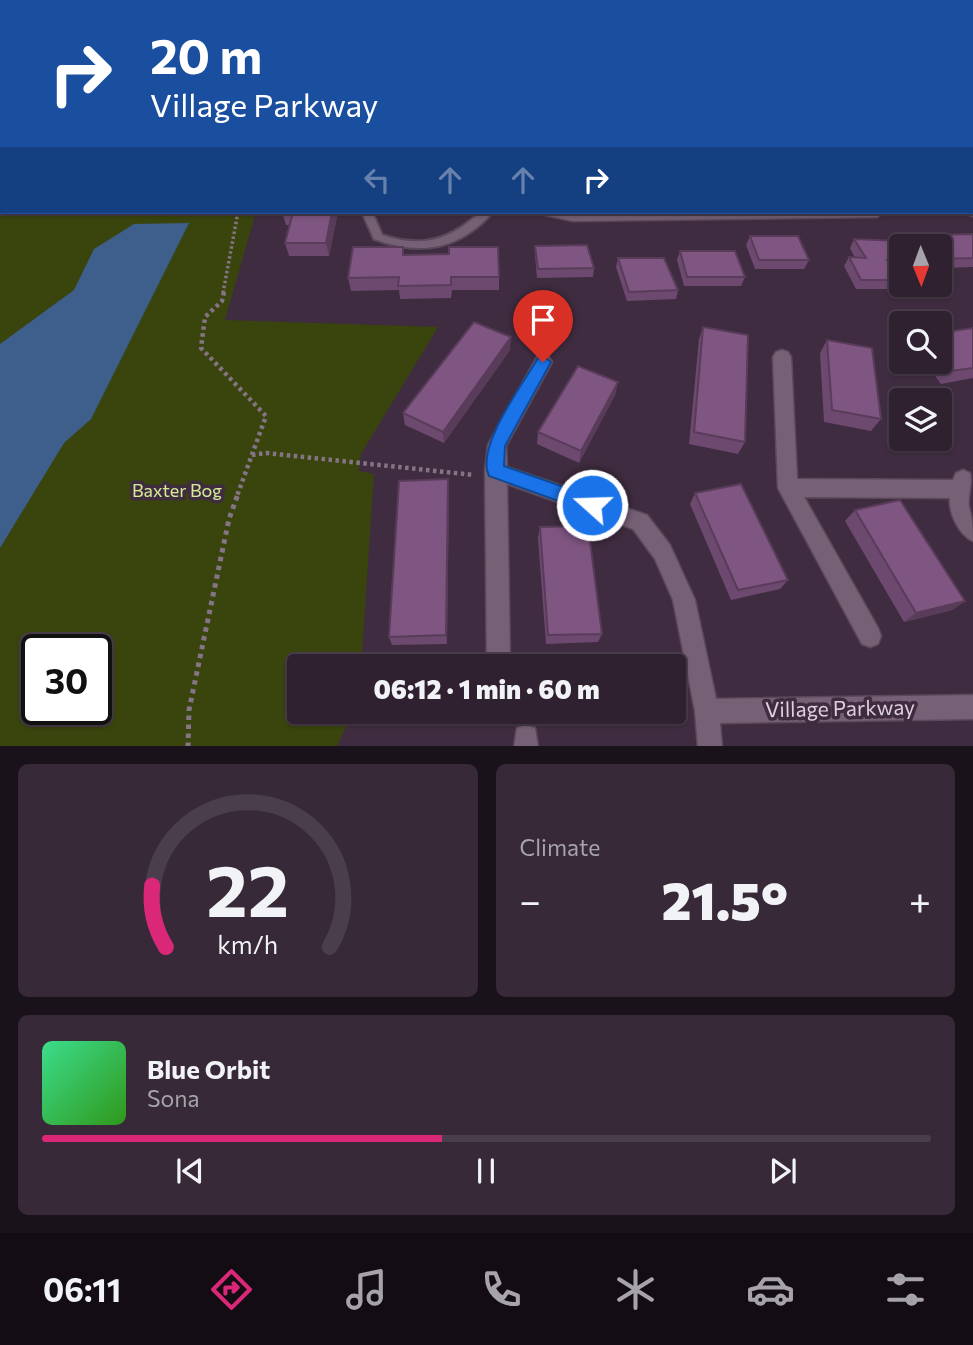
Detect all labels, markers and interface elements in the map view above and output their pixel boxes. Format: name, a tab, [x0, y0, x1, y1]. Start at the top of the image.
text: 20 m	[150, 24, 262, 84]
icon: right	[35, 28, 126, 119]
text: Village Parkway	[150, 84, 378, 124]
icon: left	[358, 161, 396, 199]
icon: ahead	[431, 161, 469, 199]
icon: ahead	[504, 161, 542, 199]
icon: right	[577, 161, 615, 199]
north arrow	[889, 234, 952, 298]
map controls	[889, 234, 952, 451]
pin	[513, 290, 573, 362]
icon: arrive	[524, 301, 562, 339]
button: search	[889, 311, 952, 374]
button: layers	[889, 388, 952, 451]
position arrow	[555, 468, 629, 542]
park label: Baxter Bog	[132, 479, 222, 501]
speed limit sign: 30	[21, 634, 112, 725]
text: 06:12 · 1 min · 60 m	[373, 673, 600, 704]
street label: Village Parkway	[765, 694, 915, 721]
text: Climate	[520, 833, 601, 861]
text: 22	[206, 843, 289, 932]
text: 21.5°	[662, 867, 788, 931]
text: −	[520, 876, 541, 923]
text: +	[909, 876, 931, 923]
text: km/h	[217, 928, 278, 958]
text: Blue Orbit	[147, 1053, 270, 1084]
text: Sona	[147, 1084, 199, 1112]
icon: previous	[171, 1152, 209, 1190]
icon: pause	[467, 1152, 505, 1190]
icon: next	[764, 1152, 802, 1190]
icon: directions	[207, 1265, 256, 1314]
icon: music	[342, 1265, 391, 1314]
icon: phone	[477, 1265, 526, 1314]
icon: climate	[611, 1265, 660, 1314]
icon: car	[746, 1265, 795, 1314]
icon: filters	[881, 1265, 930, 1314]
text: 06:11	[43, 1269, 121, 1309]

